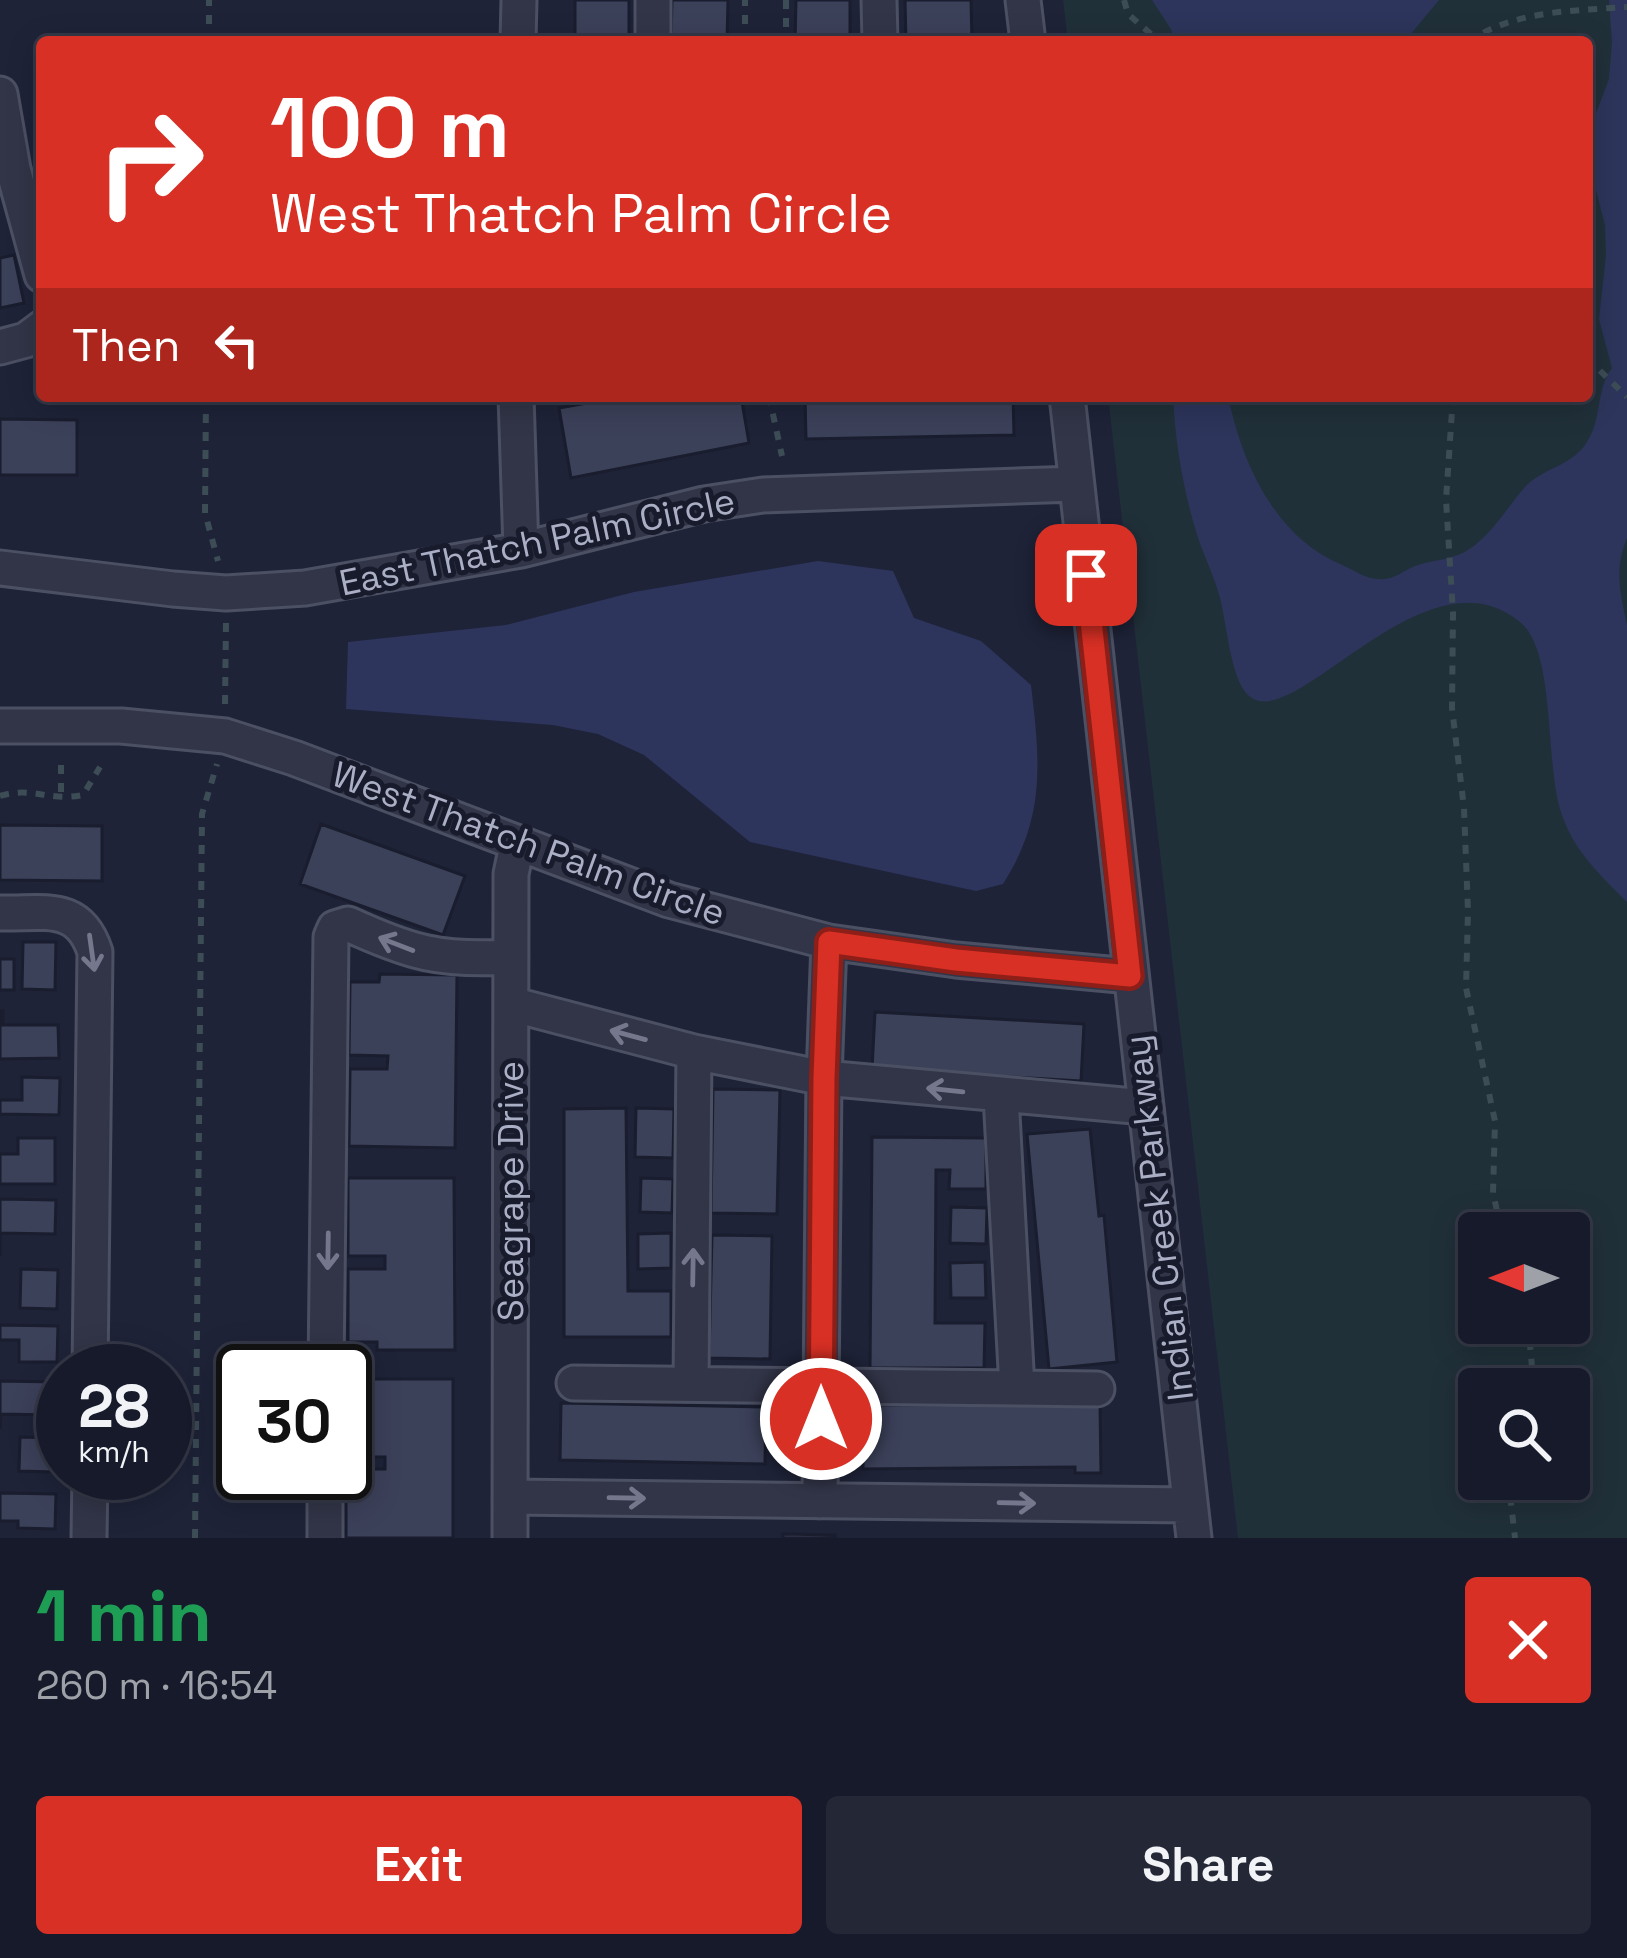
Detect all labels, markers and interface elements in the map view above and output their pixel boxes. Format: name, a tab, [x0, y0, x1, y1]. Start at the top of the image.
text: 100 m	[270, 74, 510, 182]
icon: right	[72, 84, 228, 240]
text: West Thatch Palm Circle	[270, 179, 892, 248]
icon: left	[204, 312, 270, 378]
text: Then	[72, 317, 180, 374]
street label: East Thatch Palm Circle	[335, 478, 739, 606]
pin	[1035, 524, 1137, 626]
icon: arrive	[1053, 542, 1119, 608]
street label: West Thatch Palm Circle	[326, 751, 731, 936]
one-way arrow	[81, 932, 104, 971]
one-way arrow	[378, 932, 415, 954]
one-way arrow	[609, 1022, 647, 1044]
street label: Indian Creek Parkway	[1114, 1033, 1204, 1403]
street label: Seagrape Drive	[488, 1061, 534, 1321]
one-way arrow	[926, 1078, 965, 1101]
north arrow	[1458, 1212, 1590, 1344]
map controls	[1458, 1212, 1590, 1500]
one-way arrow	[317, 1231, 339, 1270]
one-way arrow	[682, 1248, 704, 1287]
speed limit sign: 30	[216, 1344, 372, 1500]
position arrow	[758, 1356, 884, 1482]
text: 28	[78, 1368, 150, 1445]
button: search	[1458, 1368, 1590, 1500]
text: km/h	[78, 1432, 150, 1471]
one-way arrow	[607, 1487, 646, 1509]
one-way arrow	[997, 1492, 1036, 1514]
text: 1 min	[36, 1570, 212, 1662]
button: close	[1465, 1577, 1591, 1703]
text: 260 m · 16:54	[36, 1661, 277, 1710]
button: Exit	[36, 1796, 802, 1934]
button: Share	[826, 1796, 1591, 1934]

